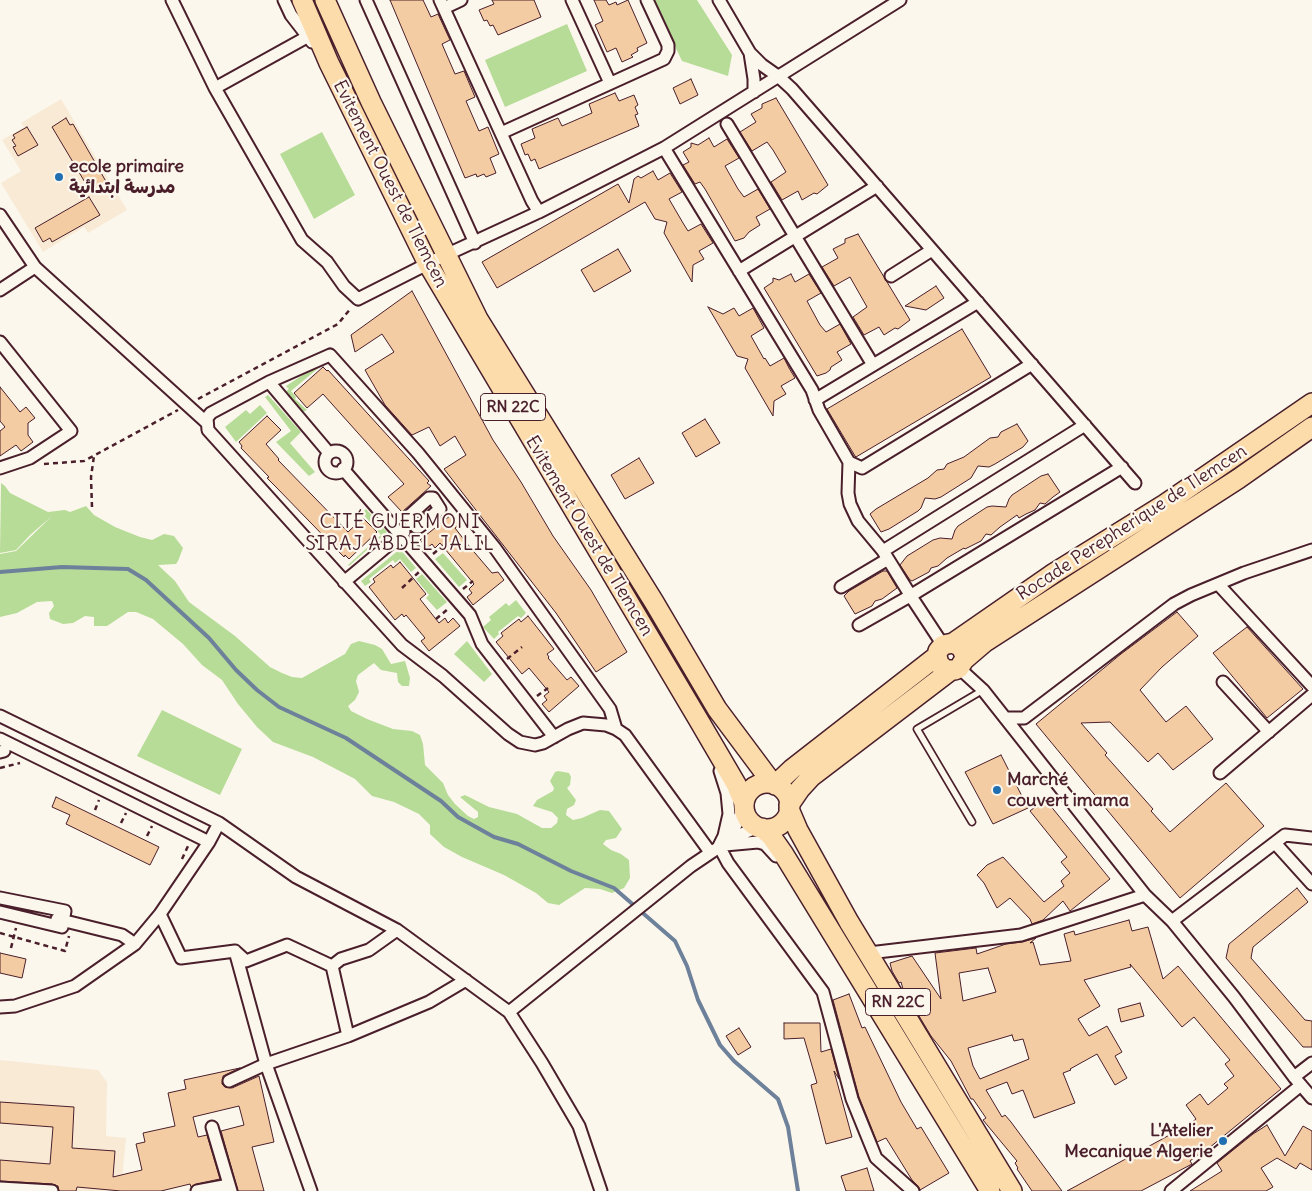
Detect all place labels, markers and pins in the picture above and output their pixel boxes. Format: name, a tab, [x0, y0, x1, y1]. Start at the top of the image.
place label: ecole primaire مدرسة ابتدائية	[69, 156, 184, 198]
marker: ecole primaire مدرسة ابتدائية	[53, 171, 65, 183]
place label: Marché couvert imama	[1007, 769, 1129, 812]
marker: Marché couvert imama	[991, 784, 1003, 796]
place label: L'Atelier Mecanique Algerie	[1064, 1120, 1213, 1162]
marker: L'Atelier Mecanique Algerie	[1217, 1135, 1229, 1147]

